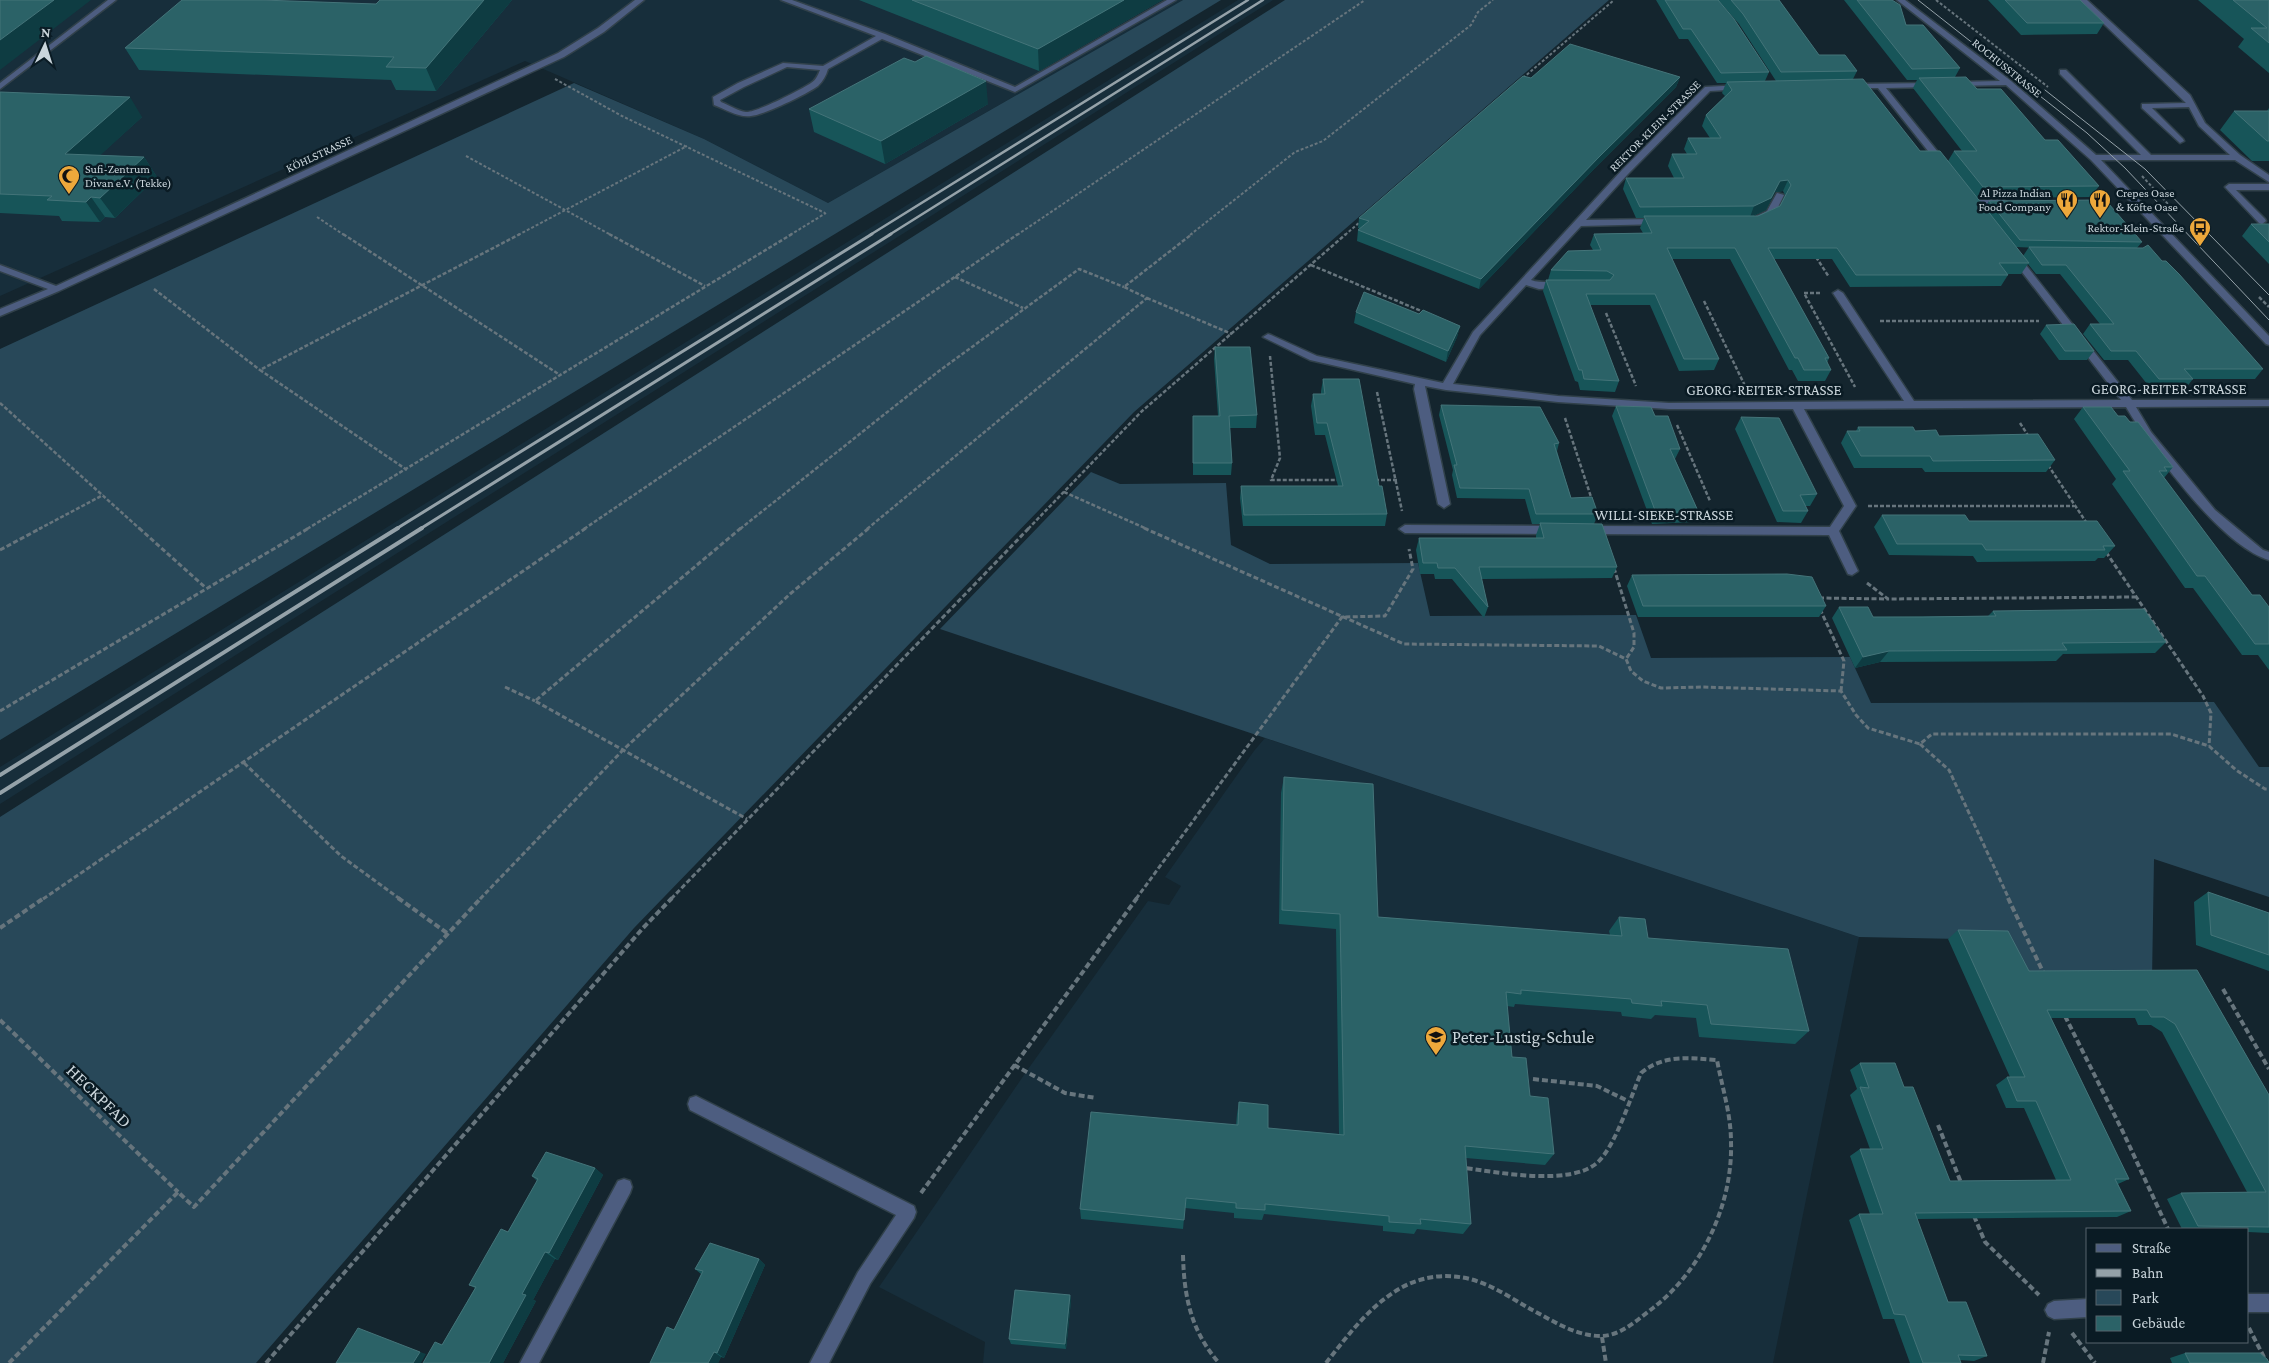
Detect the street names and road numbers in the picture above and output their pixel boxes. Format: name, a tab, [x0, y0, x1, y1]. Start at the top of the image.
street label: ROCHUSSTRASSE	[1969, 36, 2045, 101]
street label: REKTOR-KLEIN-STRASSE	[1606, 77, 1704, 175]
street label: KÖHLSTRASSE	[284, 132, 355, 175]
street label: GEORG-REITER-STRASSE	[2091, 381, 2247, 397]
street label: GEORG-REITER-STRASSE	[1686, 382, 1842, 398]
street label: WILLI-SIEKE-STRASSE	[1595, 507, 1733, 523]
street label: HECKPFAD	[62, 1060, 136, 1132]

